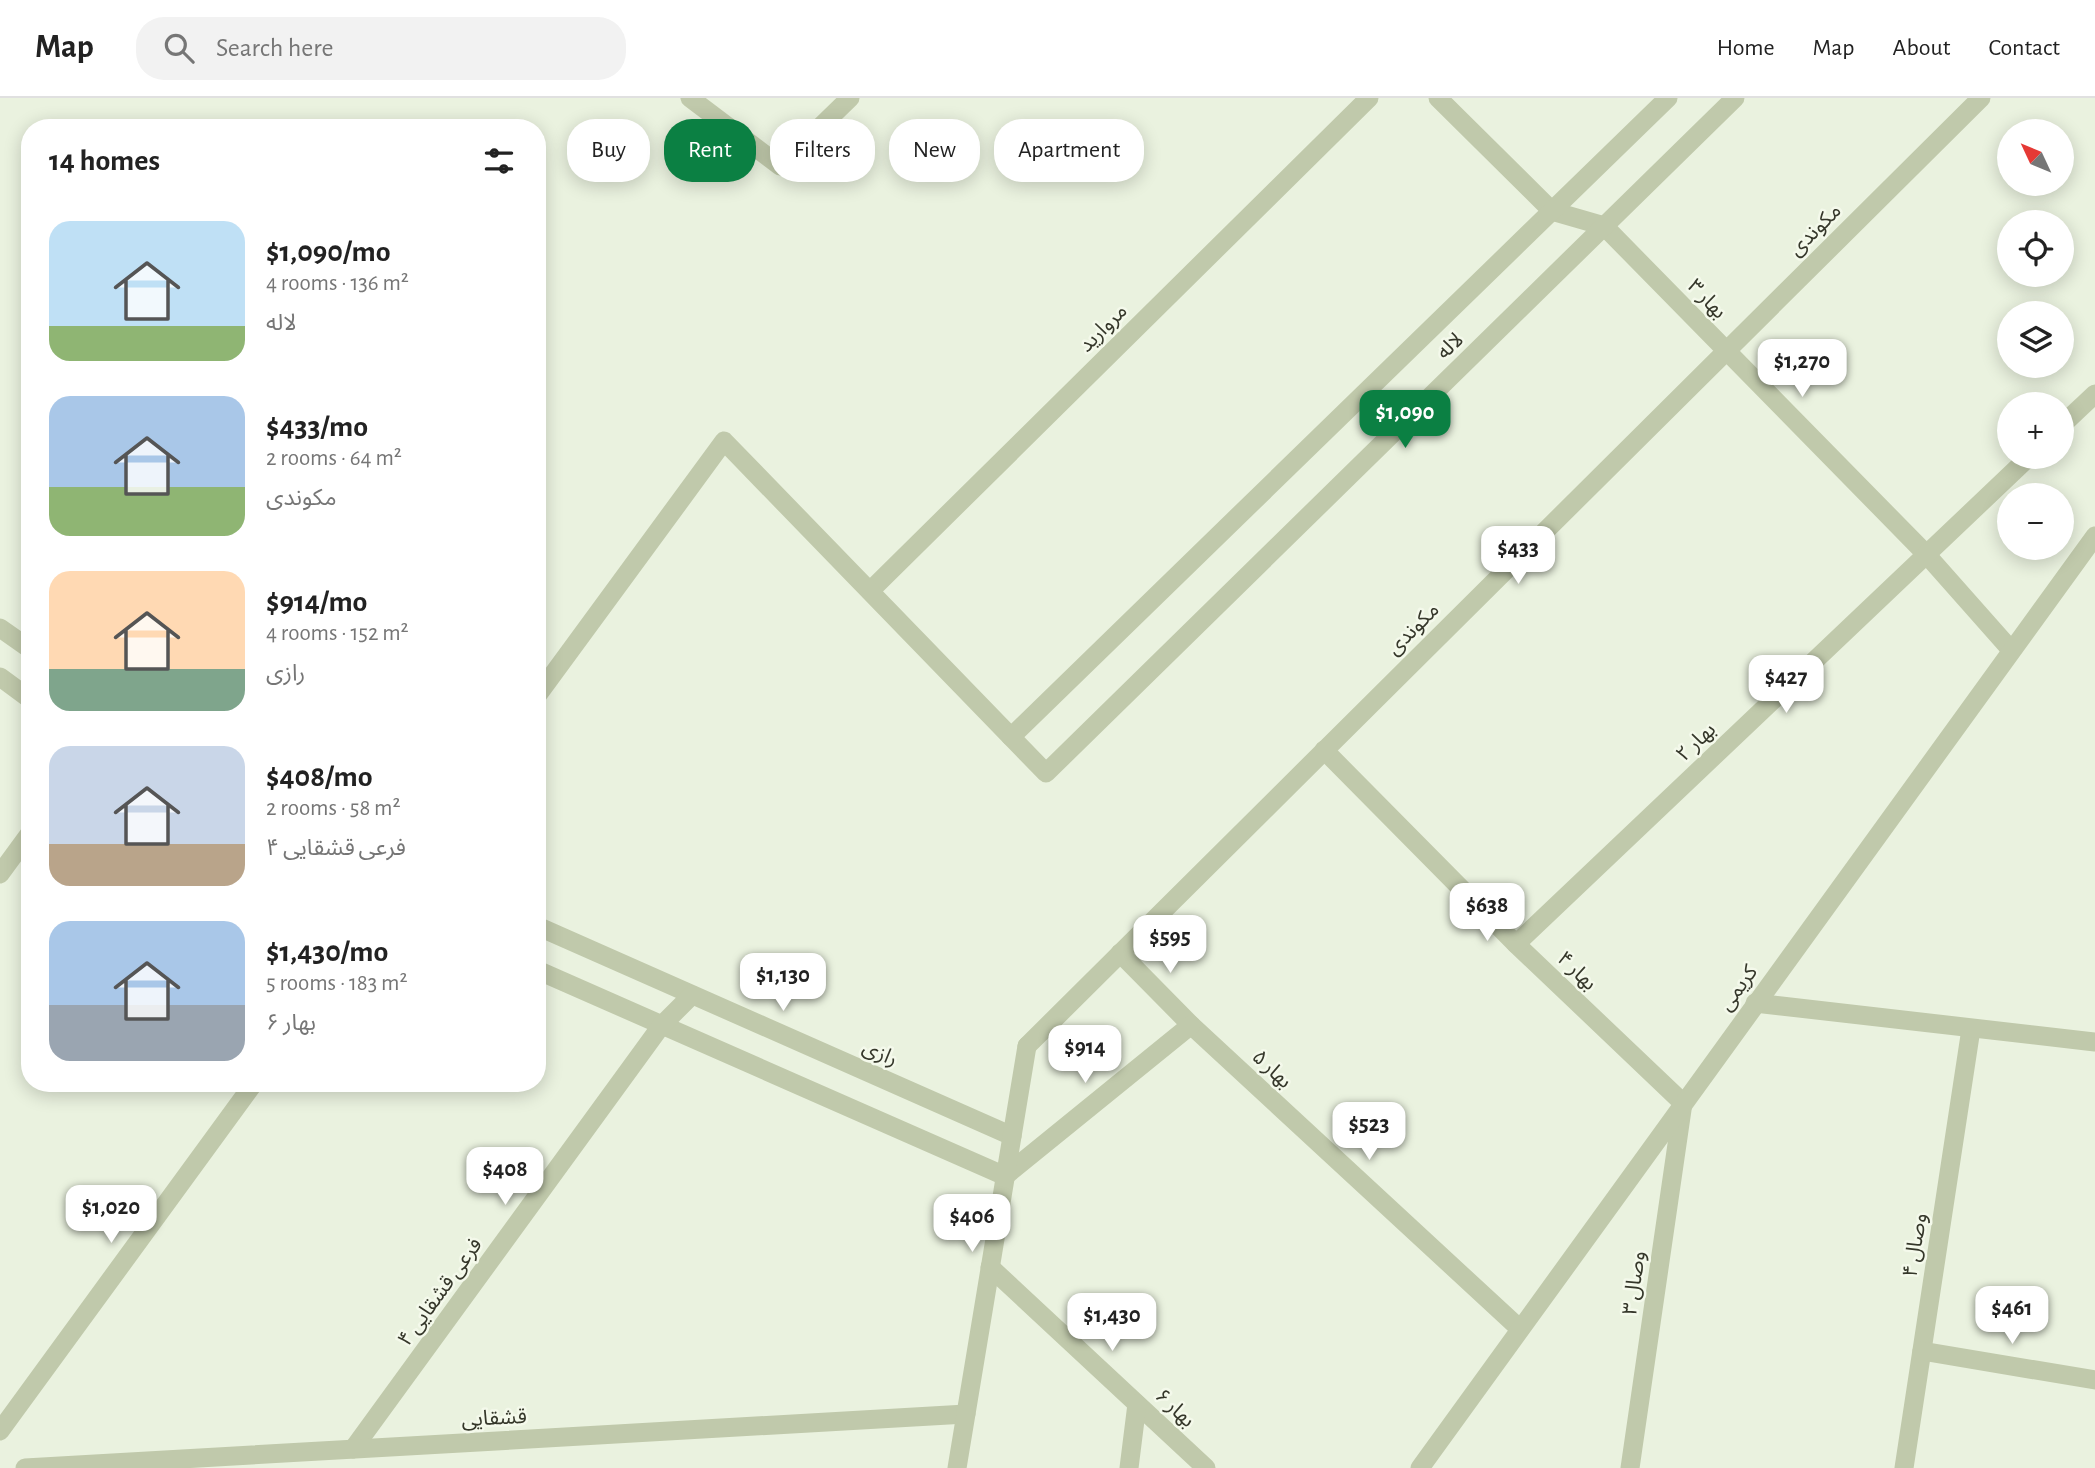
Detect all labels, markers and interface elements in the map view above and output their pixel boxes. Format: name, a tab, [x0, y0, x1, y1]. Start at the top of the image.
search box	[136, 17, 626, 80]
icon: search	[160, 29, 198, 67]
text: Map	[35, 31, 94, 64]
text: Search here	[216, 35, 334, 61]
text: Home	[1717, 36, 1775, 60]
text: Map	[1813, 36, 1855, 60]
text: About	[1893, 36, 1950, 60]
text: Contact	[1988, 36, 2060, 60]
chip: Buy	[567, 119, 650, 182]
chip: Rent	[664, 119, 756, 182]
chip: Filters	[770, 119, 875, 182]
chip: New	[889, 119, 980, 182]
chip: Apartment	[994, 119, 1144, 182]
north arrow	[1997, 119, 2074, 196]
map controls	[1997, 119, 2074, 560]
icon: filters	[480, 142, 518, 180]
text: 14 homes	[49, 146, 160, 176]
street label: مکوندی	[1785, 200, 1846, 261]
button: locate	[1997, 210, 2074, 287]
text: $1,090/mo	[266, 237, 390, 267]
icon: home	[105, 249, 189, 333]
text: 4 rooms · 136 m²	[266, 272, 409, 295]
street label: بهار ۳	[1683, 275, 1730, 323]
street label: مروارید	[1075, 300, 1132, 357]
button: layers	[1997, 301, 2074, 378]
text: لاله	[266, 312, 297, 335]
street label: لاله	[1433, 329, 1467, 363]
pin: $1,270	[1745, 340, 1859, 399]
text: $1,270	[1774, 350, 1830, 373]
pin: $1,090	[1348, 390, 1462, 450]
button: +	[1997, 392, 2074, 469]
text: $1,090	[1376, 401, 1434, 424]
text: $433/mo	[266, 412, 368, 442]
icon: home	[105, 424, 189, 508]
text: 2 rooms · 64 m²	[266, 447, 402, 470]
button: −	[1997, 483, 2074, 560]
text: مکوندی	[266, 487, 337, 510]
pin: $433	[1477, 526, 1559, 586]
text: $433	[1497, 537, 1539, 560]
text: $914/mo	[266, 587, 367, 617]
icon: home	[105, 599, 189, 683]
street label: مکوندی	[1383, 599, 1444, 660]
text: 4 rooms · 152 m²	[266, 622, 409, 645]
pin: $427	[1745, 656, 1827, 715]
text: رازی	[266, 662, 305, 685]
text: $427	[1765, 666, 1807, 689]
street label: بهار ۲	[1672, 719, 1720, 766]
text: $408/mo	[266, 762, 373, 792]
icon: home	[105, 774, 189, 858]
text: 2 rooms · 58 m²	[266, 797, 401, 820]
text: فرعی قشقایی ۴	[266, 837, 406, 860]
pin: $638	[1446, 884, 1528, 943]
text: $638	[1466, 894, 1508, 917]
pin: $595	[1129, 916, 1211, 975]
text: $595	[1149, 926, 1191, 949]
text: $1,430/mo	[266, 937, 388, 967]
street label: بهار ۴	[1553, 948, 1601, 995]
icon: home	[105, 949, 189, 1033]
pin: $1,130	[726, 954, 840, 1013]
street label: کریمی	[1715, 961, 1762, 1015]
text: $1,130	[756, 964, 810, 987]
text: 5 rooms · 183 m²	[266, 972, 407, 995]
text: بهار ۶	[266, 1012, 316, 1035]
pin: $914	[1044, 1026, 1126, 1085]
street label: رازی	[859, 1036, 901, 1071]
text: $914	[1064, 1036, 1106, 1059]
street label: بهار ۵	[1247, 1046, 1296, 1093]
pin: $523	[1328, 1102, 1410, 1162]
text: $523	[1348, 1113, 1390, 1136]
pin: $408	[464, 1148, 546, 1207]
text: $408	[482, 1158, 528, 1181]
pin: $1,020	[54, 1186, 168, 1245]
pin: $406	[931, 1194, 1013, 1254]
text: $1,020	[82, 1196, 140, 1219]
text: $406	[949, 1205, 995, 1228]
street label: وصال ۴	[1900, 1211, 1931, 1279]
street label: فرعی قشقایی ۴	[394, 1234, 487, 1350]
street label: وصال ۳	[1619, 1250, 1650, 1317]
pin: $461	[1971, 1286, 2053, 1346]
pin: $1,430	[1055, 1294, 1169, 1353]
text: $461	[1991, 1297, 2033, 1320]
text: $1,430	[1083, 1304, 1141, 1327]
street label: بهار ۶	[1150, 1385, 1199, 1432]
street label: قشقایی	[461, 1406, 527, 1431]

